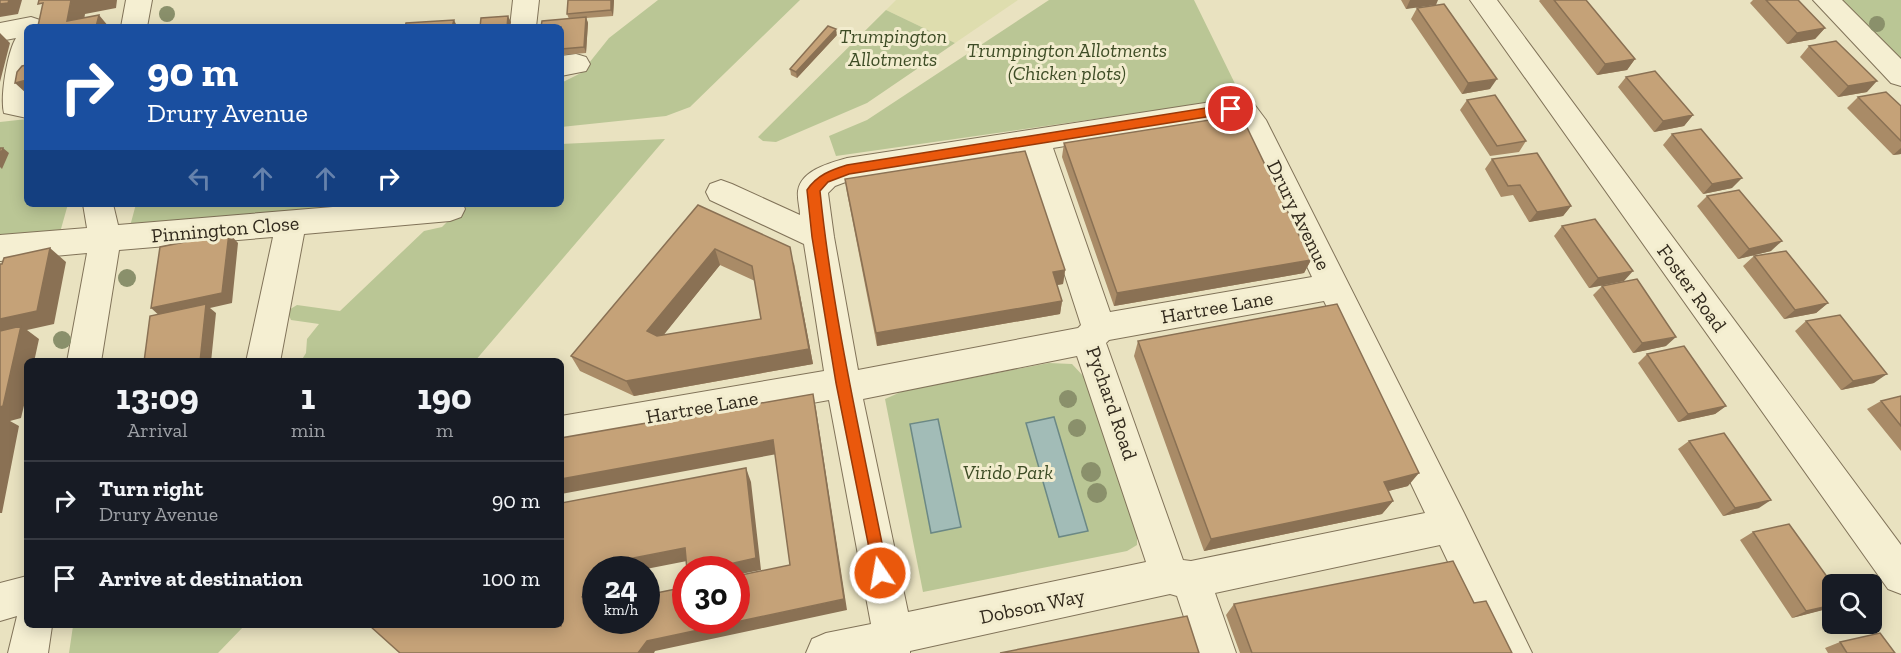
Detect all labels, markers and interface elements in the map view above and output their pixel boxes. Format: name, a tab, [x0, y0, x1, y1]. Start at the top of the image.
park label: Trumpington Allotments	[839, 24, 947, 71]
park label: Trumpington Allotments (Chicken plots)	[967, 38, 1167, 85]
text: 90 m	[147, 46, 238, 97]
icon: right	[48, 48, 126, 126]
pin	[1205, 83, 1256, 134]
icon: arrive	[1214, 92, 1247, 125]
text: Drury Avenue	[147, 97, 308, 129]
street label: Drury Avenue	[1262, 156, 1336, 274]
icon: left	[183, 162, 216, 195]
icon: ahead	[246, 162, 279, 195]
icon: ahead	[309, 162, 342, 195]
icon: right	[372, 162, 405, 195]
street label: Pinnington Close	[150, 211, 300, 247]
street label: Foster Road	[1652, 240, 1732, 336]
street label: Hartree Lane	[1159, 285, 1275, 329]
street label: Pychard Road	[1081, 343, 1143, 463]
text: 13:09	[116, 375, 199, 418]
text: 1	[301, 375, 315, 418]
text: 190	[417, 375, 472, 418]
street label: Hartree Lane	[644, 385, 760, 429]
text: Arrival	[127, 418, 188, 442]
text: min	[291, 418, 325, 442]
text: m	[436, 418, 453, 442]
park label: Virido Park	[963, 460, 1053, 484]
text: Turn right	[99, 475, 203, 502]
icon: right	[48, 484, 81, 517]
text: 90 m	[492, 487, 540, 514]
text: Drury Avenue	[99, 502, 218, 526]
position arrow	[848, 541, 912, 605]
speed limit sign: 30	[672, 556, 750, 634]
icon: arrive	[48, 562, 81, 595]
text: Arrive at destination	[99, 565, 302, 592]
text: 100 m	[482, 565, 540, 592]
text: 24	[604, 570, 638, 606]
map controls	[1822, 574, 1882, 634]
button: search	[1822, 574, 1882, 634]
street label: Dobson Way	[977, 583, 1087, 629]
text: km/h	[604, 601, 638, 619]

